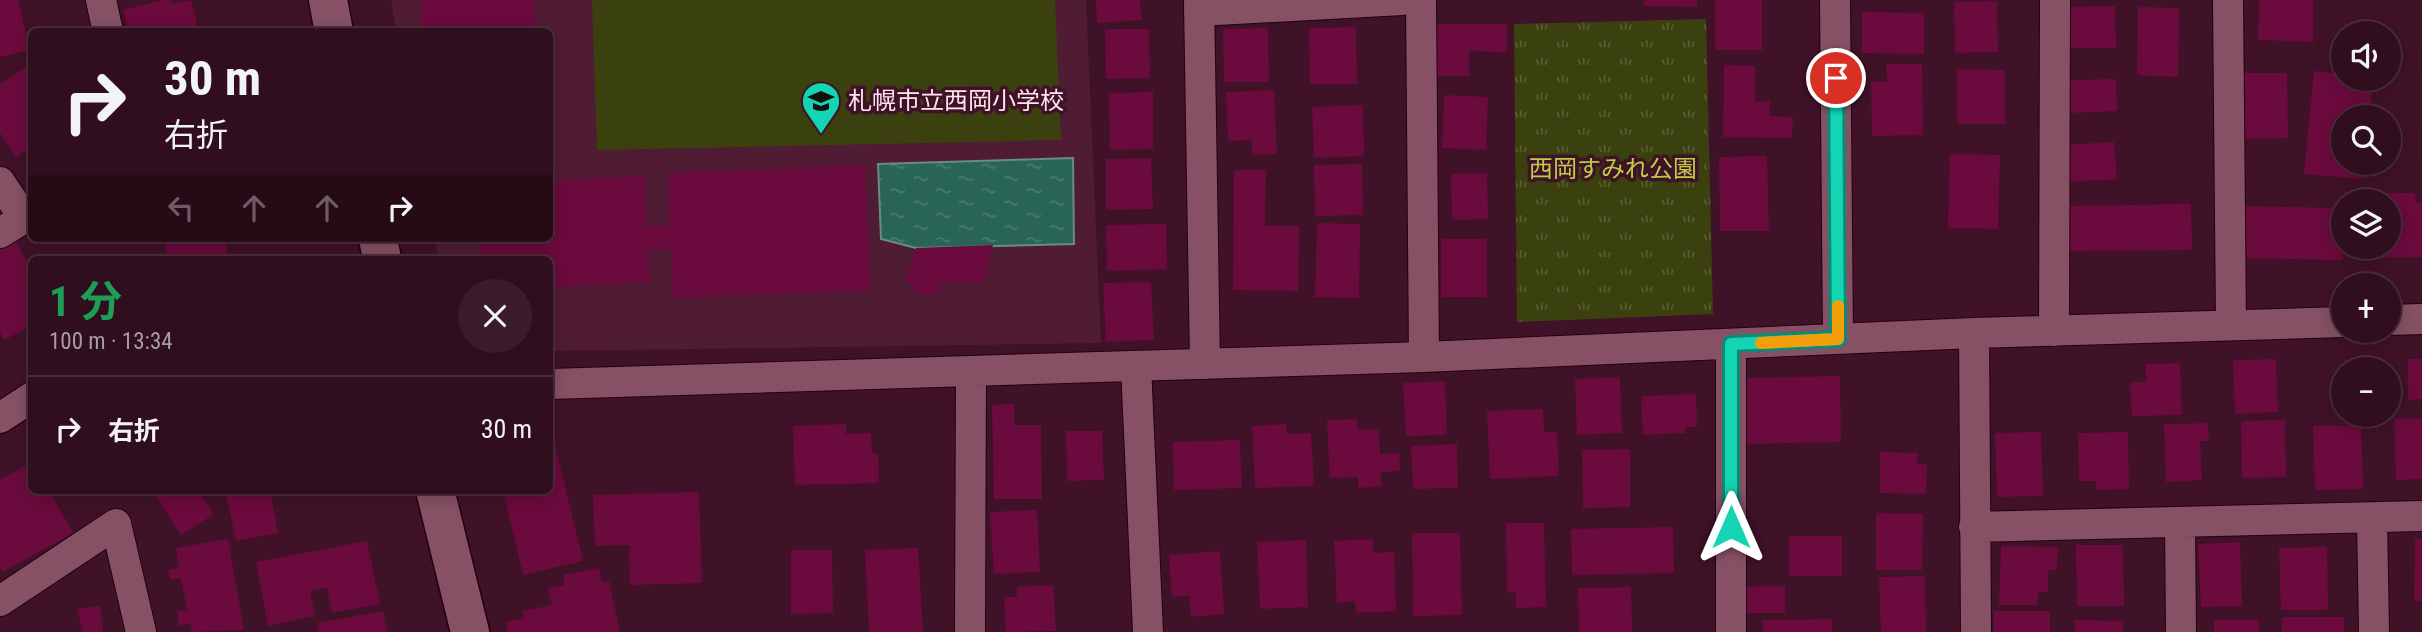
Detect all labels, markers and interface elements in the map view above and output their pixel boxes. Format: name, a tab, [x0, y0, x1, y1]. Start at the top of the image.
map controls	[2331, 21, 2401, 427]
button: sound	[2331, 21, 2401, 91]
pin	[1806, 48, 1866, 108]
text: 30 m	[164, 50, 261, 107]
icon: right	[49, 56, 140, 147]
icon: arrive	[1817, 59, 1855, 97]
school or university icon: 札幌市立西岡小学校	[800, 80, 842, 135]
place label: 札幌市立西岡小学校	[848, 87, 1064, 115]
button: search	[2331, 105, 2401, 175]
text: 右折	[164, 116, 228, 154]
park label: 西岡すみれ公園	[1529, 155, 1697, 183]
icon: left	[162, 189, 200, 227]
icon: ahead	[235, 189, 273, 227]
icon: ahead	[308, 189, 346, 227]
icon: right	[381, 189, 419, 227]
button: layers	[2331, 189, 2401, 259]
button: +	[2331, 273, 2401, 343]
text: 1 分	[49, 277, 122, 326]
button: close	[458, 279, 532, 353]
text: 100 m · 13:34	[49, 328, 173, 355]
button: −	[2331, 357, 2401, 427]
icon: right	[49, 410, 87, 448]
text: 30 m	[481, 414, 532, 444]
text: 右折	[108, 416, 160, 446]
position arrow	[1694, 490, 1768, 564]

